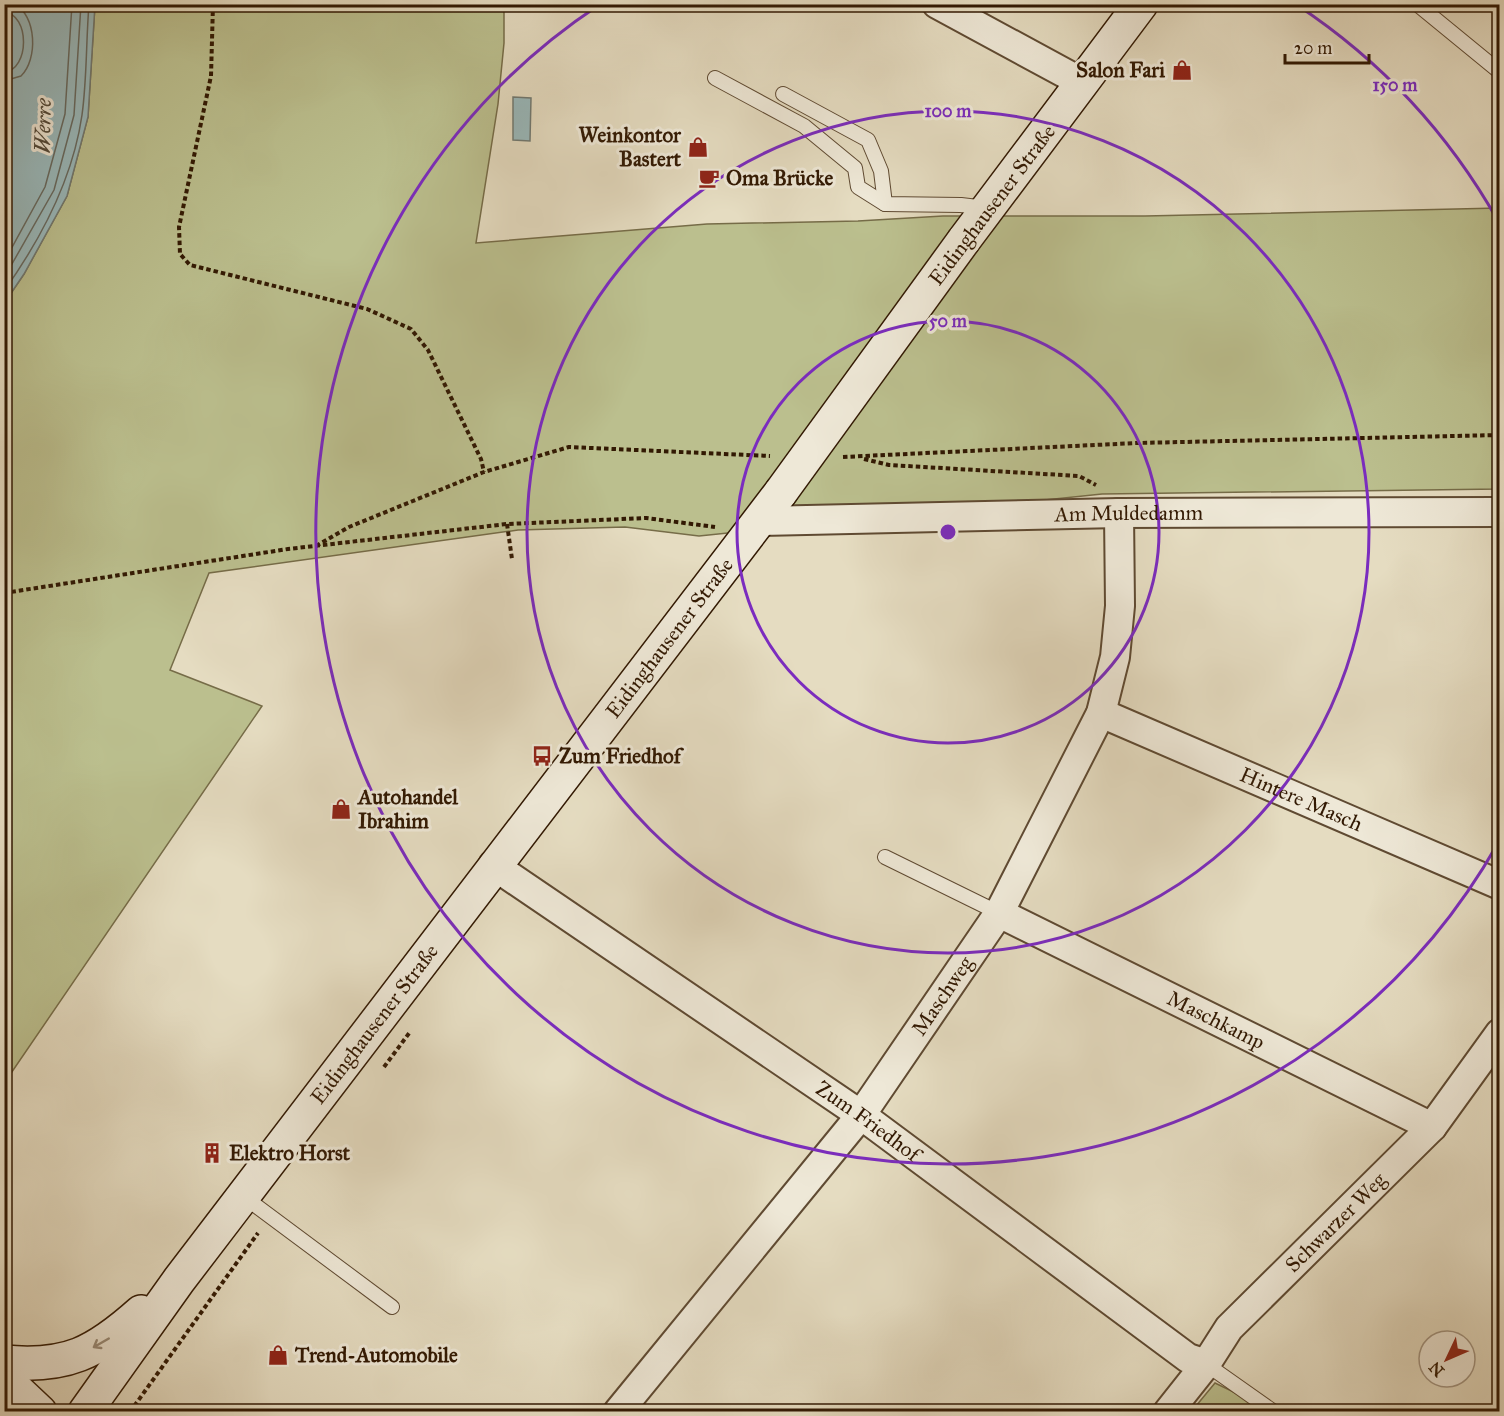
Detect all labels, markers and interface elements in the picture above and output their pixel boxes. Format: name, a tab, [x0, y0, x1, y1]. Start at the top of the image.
scale bar	[1285, 27, 1369, 65]
text: 20 m	[1294, 37, 1332, 59]
place label: Salon Fari	[1076, 57, 1165, 83]
shop icon: Salon Fari	[1170, 58, 1194, 82]
text: 150 m	[1373, 74, 1418, 96]
water label: Werre	[29, 97, 57, 154]
text: 100 m	[925, 100, 972, 122]
street label: Eidinghausener Straße	[923, 119, 1061, 291]
place label: Weinkontor Bastert	[579, 122, 682, 172]
shop icon: Weinkontor Bastert	[686, 135, 710, 159]
place label: Oma Brücke	[726, 165, 833, 191]
cafe icon: Oma Brücke	[697, 166, 721, 190]
text: 50 m	[929, 310, 968, 332]
street label: Am Muldedamm	[1053, 500, 1204, 527]
centre of rings	[938, 522, 958, 542]
street label: Eidinghausener Straße	[600, 552, 739, 723]
place label: Zum Friedhof	[559, 743, 685, 769]
bus stop icon: Zum Friedhof	[530, 744, 554, 768]
street label: Hintere Masch	[1236, 761, 1367, 837]
place label: Autohandel Ibrahim	[356, 784, 459, 834]
shop icon: Autohandel Ibrahim	[329, 797, 353, 821]
street label: Eidinghausener Straße	[305, 939, 444, 1109]
street label: Maschweg	[906, 951, 979, 1041]
street label: Maschkamp	[1163, 985, 1269, 1055]
street label: Zum Friedhof	[811, 1075, 927, 1169]
place label: Elektro Horst	[229, 1140, 351, 1166]
building icon: Elektro Horst	[200, 1141, 224, 1165]
street label: Schwarzer Weg	[1280, 1167, 1392, 1278]
north arrow	[1417, 1329, 1477, 1389]
one-way arrow	[93, 1337, 110, 1349]
place label: Trend-Automobile	[294, 1342, 458, 1368]
shop icon: Trend-Automobile	[266, 1343, 290, 1367]
text: N	[1425, 1357, 1448, 1381]

